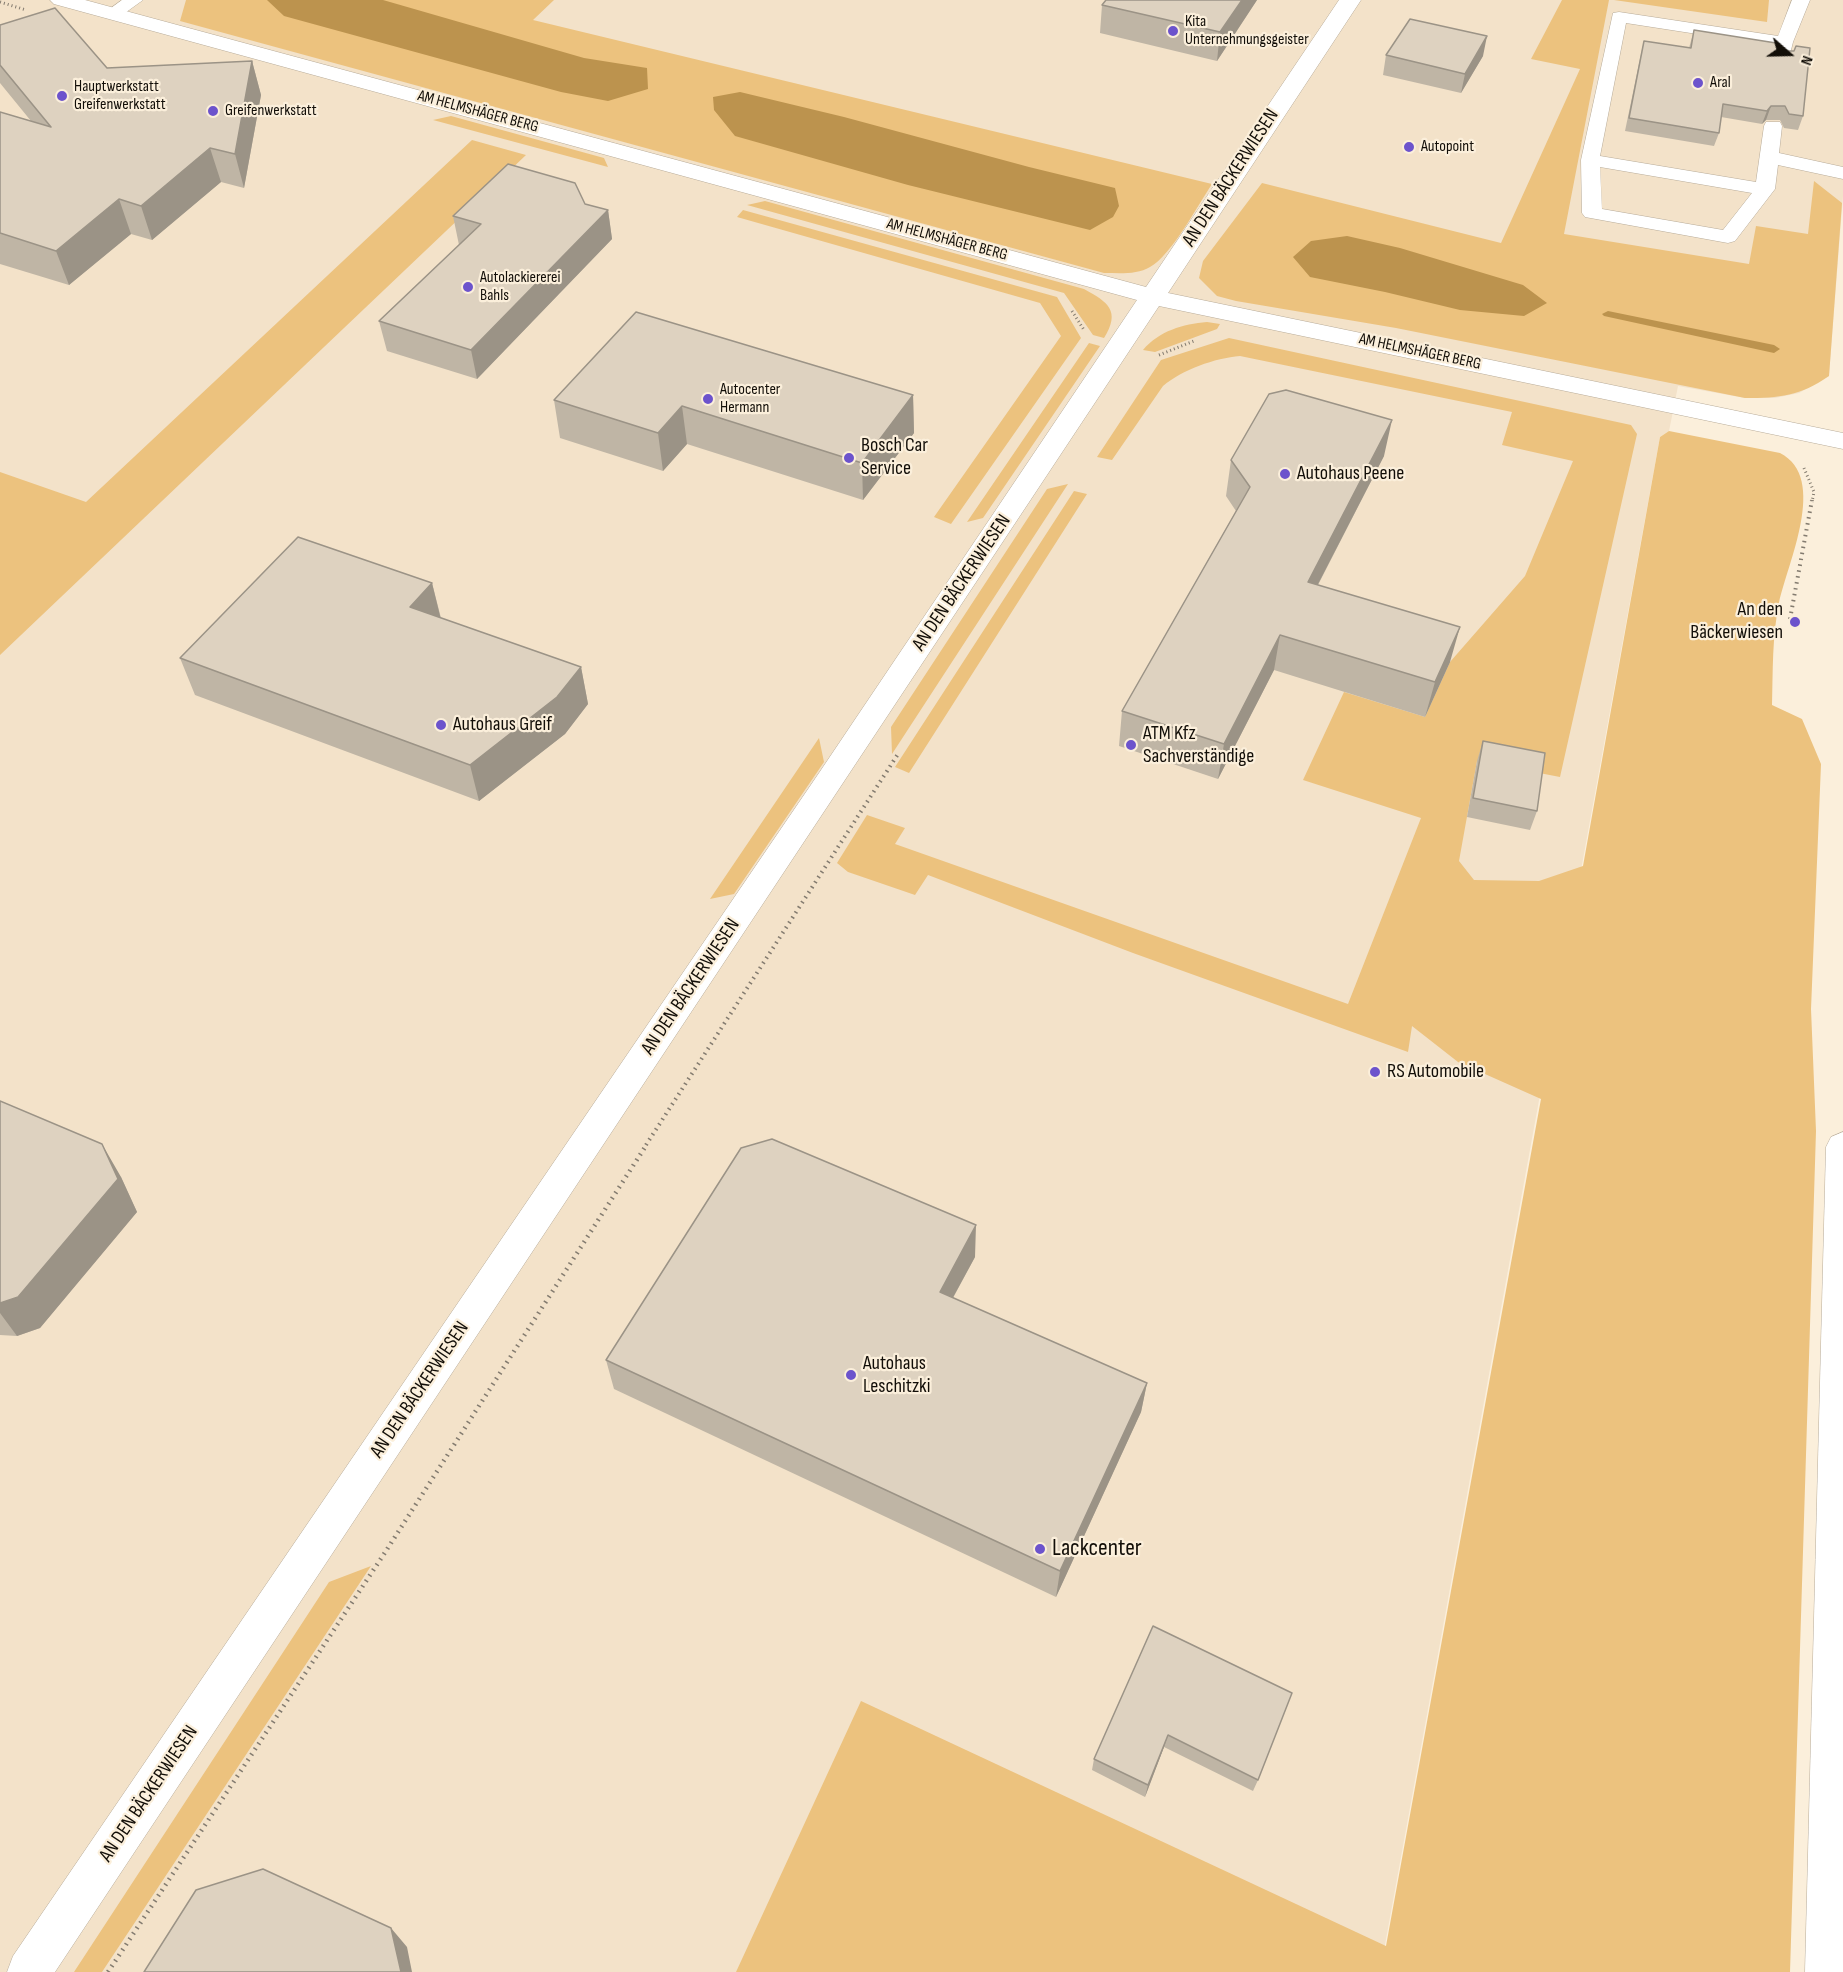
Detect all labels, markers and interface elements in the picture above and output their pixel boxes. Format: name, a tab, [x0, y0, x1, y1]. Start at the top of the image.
place label: Kita Unternehmungsgeister	[1185, 12, 1309, 50]
marker: Kita Unternehmungsgeister	[1166, 24, 1180, 38]
north arrow	[1759, 24, 1819, 84]
text: N	[1796, 53, 1817, 68]
place label: Aral	[1710, 73, 1731, 93]
marker: Aral	[1691, 76, 1705, 90]
place label: Hauptwerkstatt Greifenwerkstatt	[74, 77, 166, 115]
street label: AM HELMSHÄGER BERG	[415, 87, 541, 137]
marker: Hauptwerkstatt Greifenwerkstatt	[55, 89, 69, 103]
place label: Greifenwerkstatt	[225, 101, 317, 121]
marker: Greifenwerkstatt	[206, 104, 220, 118]
street label: AN DEN BÄCKERWIESEN	[1178, 105, 1284, 251]
place label: Autopoint	[1421, 137, 1474, 157]
marker: Autopoint	[1402, 140, 1416, 154]
street label: AM HELMSHÄGER BERG	[884, 215, 1010, 265]
place label: Autolackiererei Bahls	[480, 268, 560, 306]
marker: Autolackiererei Bahls	[461, 280, 475, 294]
street label: AM HELMSHÄGER BERG	[1357, 330, 1483, 374]
place label: Autocenter Hermann	[720, 380, 780, 418]
marker: Autocenter Hermann	[701, 392, 715, 406]
place label: Bosch Car Service	[861, 434, 928, 481]
marker: Bosch Car Service	[842, 451, 856, 465]
place label: Autohaus Peene	[1297, 462, 1404, 486]
marker: Autohaus Peene	[1278, 467, 1292, 481]
street label: AN DEN BÄCKERWIESEN	[908, 510, 1016, 656]
place label: An den Bäckerwiesen	[1690, 598, 1783, 645]
marker: An den Bäckerwiesen	[1788, 615, 1802, 629]
place label: Autohaus Greif	[453, 713, 552, 737]
marker: Autohaus Greif	[434, 718, 448, 732]
place label: ATM Kfz Sachverständige	[1143, 722, 1254, 769]
marker: ATM Kfz Sachverständige	[1124, 738, 1138, 752]
street label: AN DEN BÄCKERWIESEN	[637, 914, 745, 1060]
place label: RS Automobile	[1387, 1060, 1484, 1084]
marker: RS Automobile	[1368, 1065, 1382, 1079]
street label: AN DEN BÄCKERWIESEN	[366, 1317, 474, 1463]
place label: Autohaus Leschitzki	[863, 1352, 930, 1399]
marker: Autohaus Leschitzki	[844, 1368, 858, 1382]
place label: Lackcenter	[1052, 1535, 1142, 1563]
marker: Lackcenter	[1033, 1542, 1047, 1556]
street label: AN DEN BÄCKERWIESEN	[95, 1721, 203, 1867]

